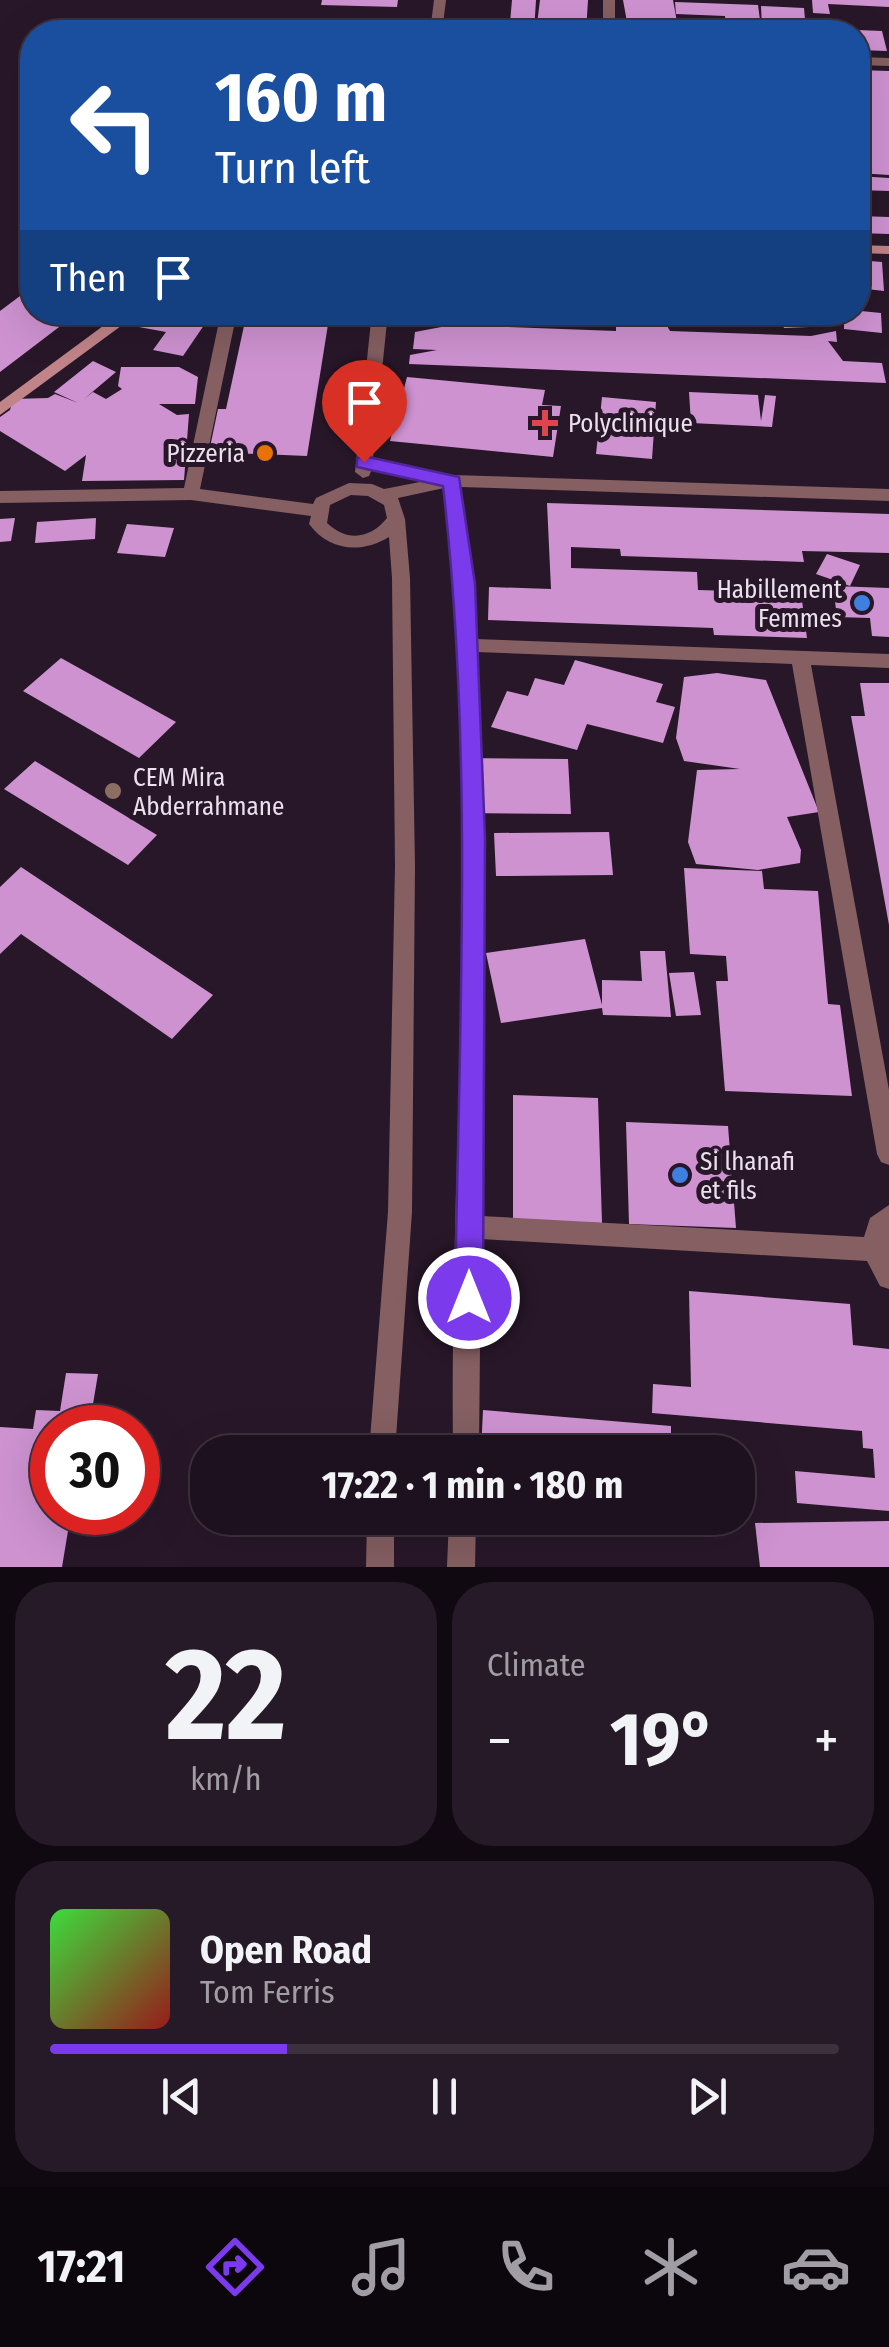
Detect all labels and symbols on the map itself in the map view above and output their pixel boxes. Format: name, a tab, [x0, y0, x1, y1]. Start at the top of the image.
pin	[322, 360, 407, 463]
place label: Polyclinique	[568, 409, 693, 439]
marker: Polyclinique	[532, 410, 558, 436]
place label: Pizzeria	[166, 439, 245, 469]
marker: Pizzeria	[254, 442, 276, 464]
place label: Habillement Femmes	[717, 575, 843, 634]
marker: Habillement Femmes	[851, 592, 873, 614]
place label: CEM Mira Abderrahmane	[133, 763, 284, 822]
marker: CEM Mira Abderrahmane	[102, 780, 124, 802]
place label: Si lhanafi et fils	[700, 1147, 795, 1206]
marker: Si lhanafi et fils	[669, 1164, 691, 1186]
position arrow	[417, 1246, 521, 1350]
speed limit sign: 30	[30, 1405, 160, 1535]

